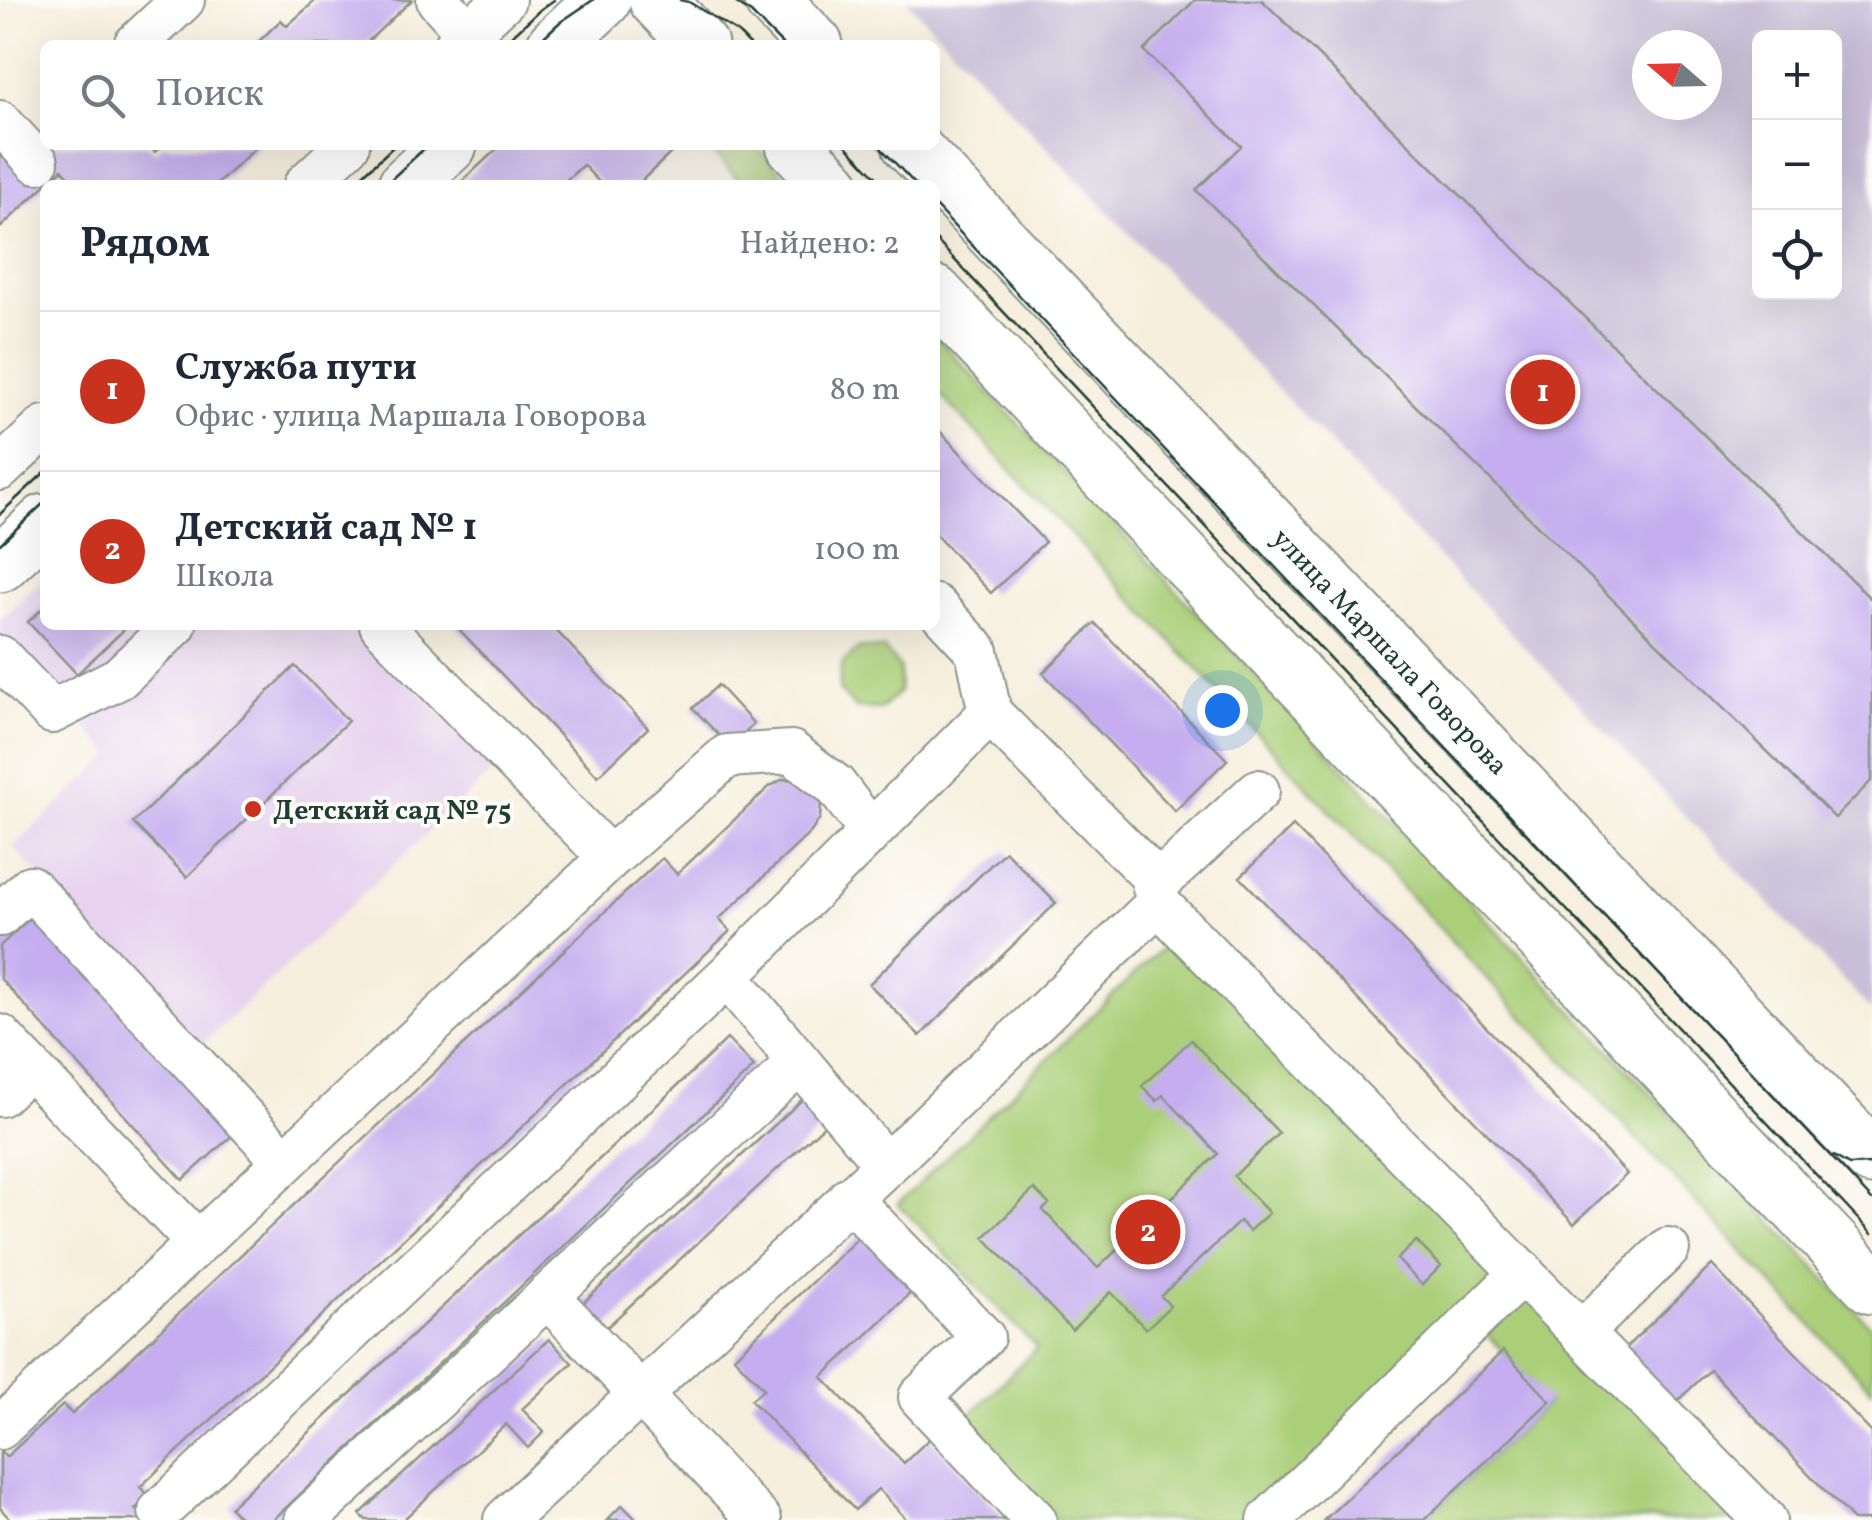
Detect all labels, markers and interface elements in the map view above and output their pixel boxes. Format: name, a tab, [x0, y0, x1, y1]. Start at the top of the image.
north arrow	[1632, 30, 1722, 120]
map controls	[1752, 30, 1842, 300]
button: +	[1752, 30, 1842, 120]
search box	[40, 40, 940, 150]
icon: search	[75, 68, 130, 123]
text: Поиск	[155, 69, 264, 122]
button: −	[1752, 120, 1842, 210]
button: locate	[1752, 210, 1842, 300]
text: Рядом	[80, 216, 210, 275]
text: Найдено: 2	[740, 223, 900, 267]
text: Служба пути	[175, 343, 417, 396]
pin: 1	[1510, 354, 1576, 430]
text: 1	[106, 369, 119, 413]
text: 80 m	[830, 369, 900, 413]
text: Офис · улица Маршала Говорова	[175, 396, 647, 440]
text: Детский сад № 1	[175, 503, 477, 556]
street label: улица Маршала Говорова	[1262, 520, 1516, 785]
text: 2	[104, 529, 121, 573]
text: 100 m	[814, 529, 900, 573]
text: Школа	[175, 556, 274, 600]
your location	[1197, 685, 1248, 736]
place label: Детский сад № 75	[273, 792, 511, 831]
marker: Детский сад № 75	[242, 798, 264, 820]
pin: 2	[1116, 1194, 1180, 1270]

